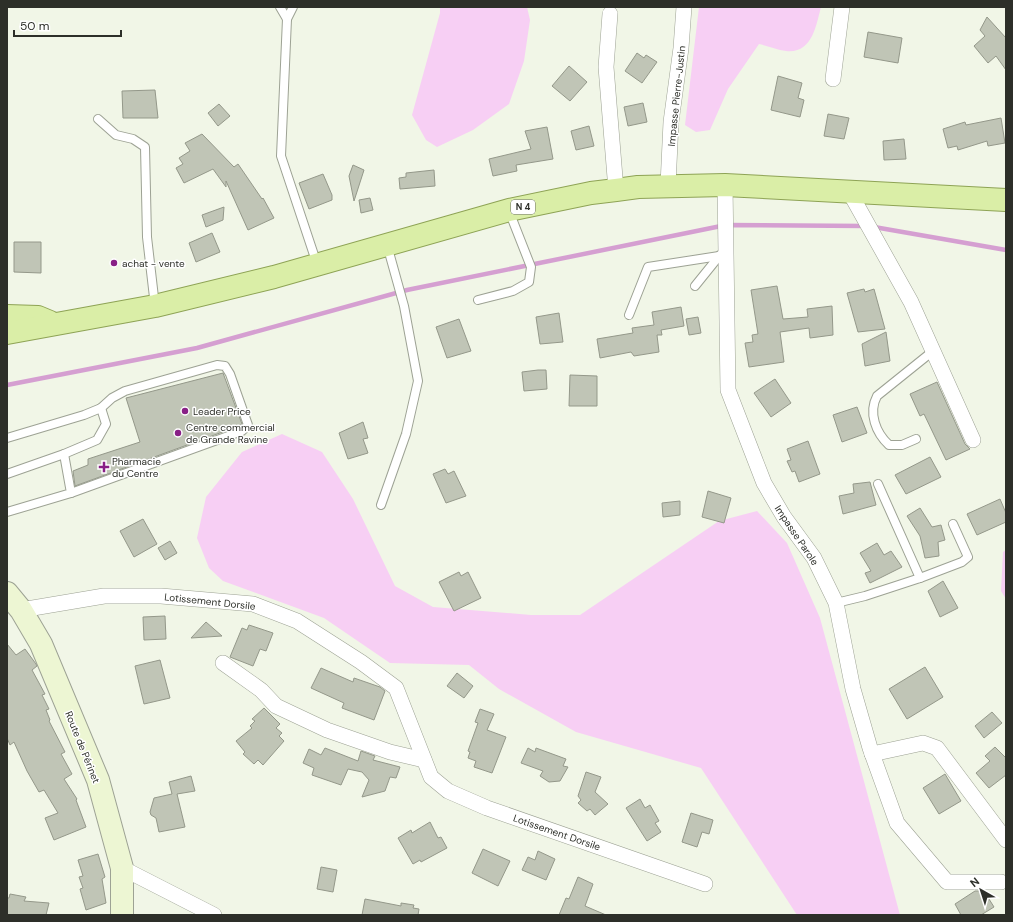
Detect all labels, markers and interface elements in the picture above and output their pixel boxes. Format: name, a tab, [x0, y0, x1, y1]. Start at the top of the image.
scale bar	[14, 12, 121, 38]
text: 50 m	[20, 18, 49, 34]
street label: Impasse Pierre-Justin	[665, 45, 688, 147]
road number: N 4	[511, 200, 535, 214]
place label: achat - vente	[122, 257, 185, 270]
marker: achat - vente	[109, 258, 119, 268]
place label: Leader Price	[193, 405, 251, 418]
marker: Leader Price	[180, 406, 190, 416]
place label: Centre commercial de Grande Ravine	[186, 421, 275, 446]
marker: Centre commercial de Grande Ravine	[173, 428, 183, 438]
place label: Pharmacie du Centre	[112, 455, 161, 480]
marker: Pharmacie du Centre	[99, 462, 109, 472]
street label: Impasse Parole	[772, 503, 822, 568]
street label: Lotissement Dorsile	[164, 590, 256, 613]
street label: Route de Périnet	[62, 709, 103, 785]
street label: Lotissement Dorsile	[511, 811, 603, 854]
north arrow	[961, 870, 1001, 910]
text: N	[967, 874, 982, 890]

